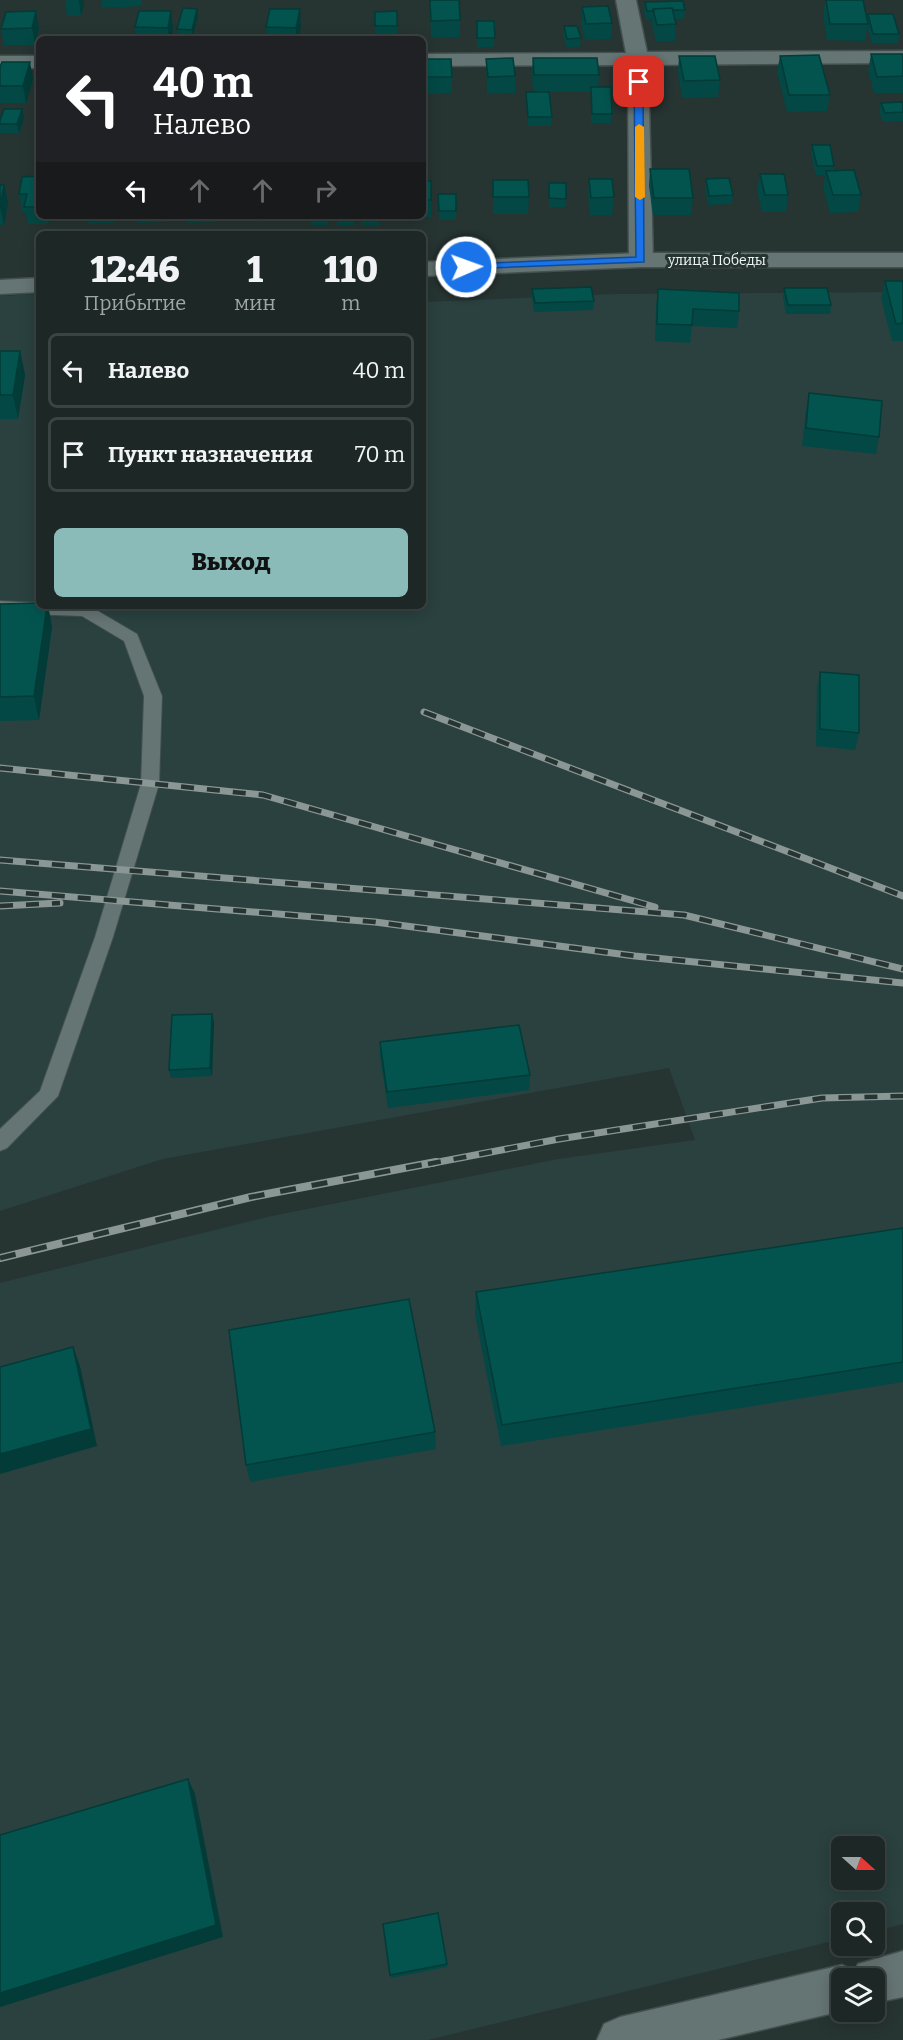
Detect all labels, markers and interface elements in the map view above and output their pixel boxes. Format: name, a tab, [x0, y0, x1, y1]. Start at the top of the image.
pin	[613, 56, 664, 107]
text: 40 m	[153, 58, 253, 108]
icon: left	[54, 60, 132, 138]
icon: arrive	[622, 65, 655, 98]
text: Налево	[153, 109, 251, 141]
icon: left	[120, 174, 153, 207]
icon: ahead	[183, 174, 216, 207]
icon: ahead	[246, 174, 279, 207]
icon: right	[309, 174, 342, 207]
position arrow	[434, 235, 498, 299]
text: 12:46	[91, 248, 180, 292]
text: 1	[247, 248, 263, 292]
text: 110	[323, 248, 378, 292]
street label: улица Победы	[667, 252, 766, 269]
text: Прибытие	[84, 291, 186, 315]
text: мин	[234, 291, 276, 315]
text: m	[341, 291, 360, 315]
icon: left	[57, 354, 90, 387]
text: Налево	[108, 357, 189, 384]
text: 40 m	[353, 357, 405, 384]
icon: arrive	[57, 438, 90, 471]
text: Пункт назначения	[108, 441, 313, 468]
text: 70 m	[355, 441, 405, 468]
button: Выход	[54, 528, 408, 597]
north arrow	[831, 1836, 885, 1890]
map controls	[831, 1836, 885, 2022]
button: search	[831, 1902, 885, 1956]
button: layers	[831, 1968, 885, 2022]

